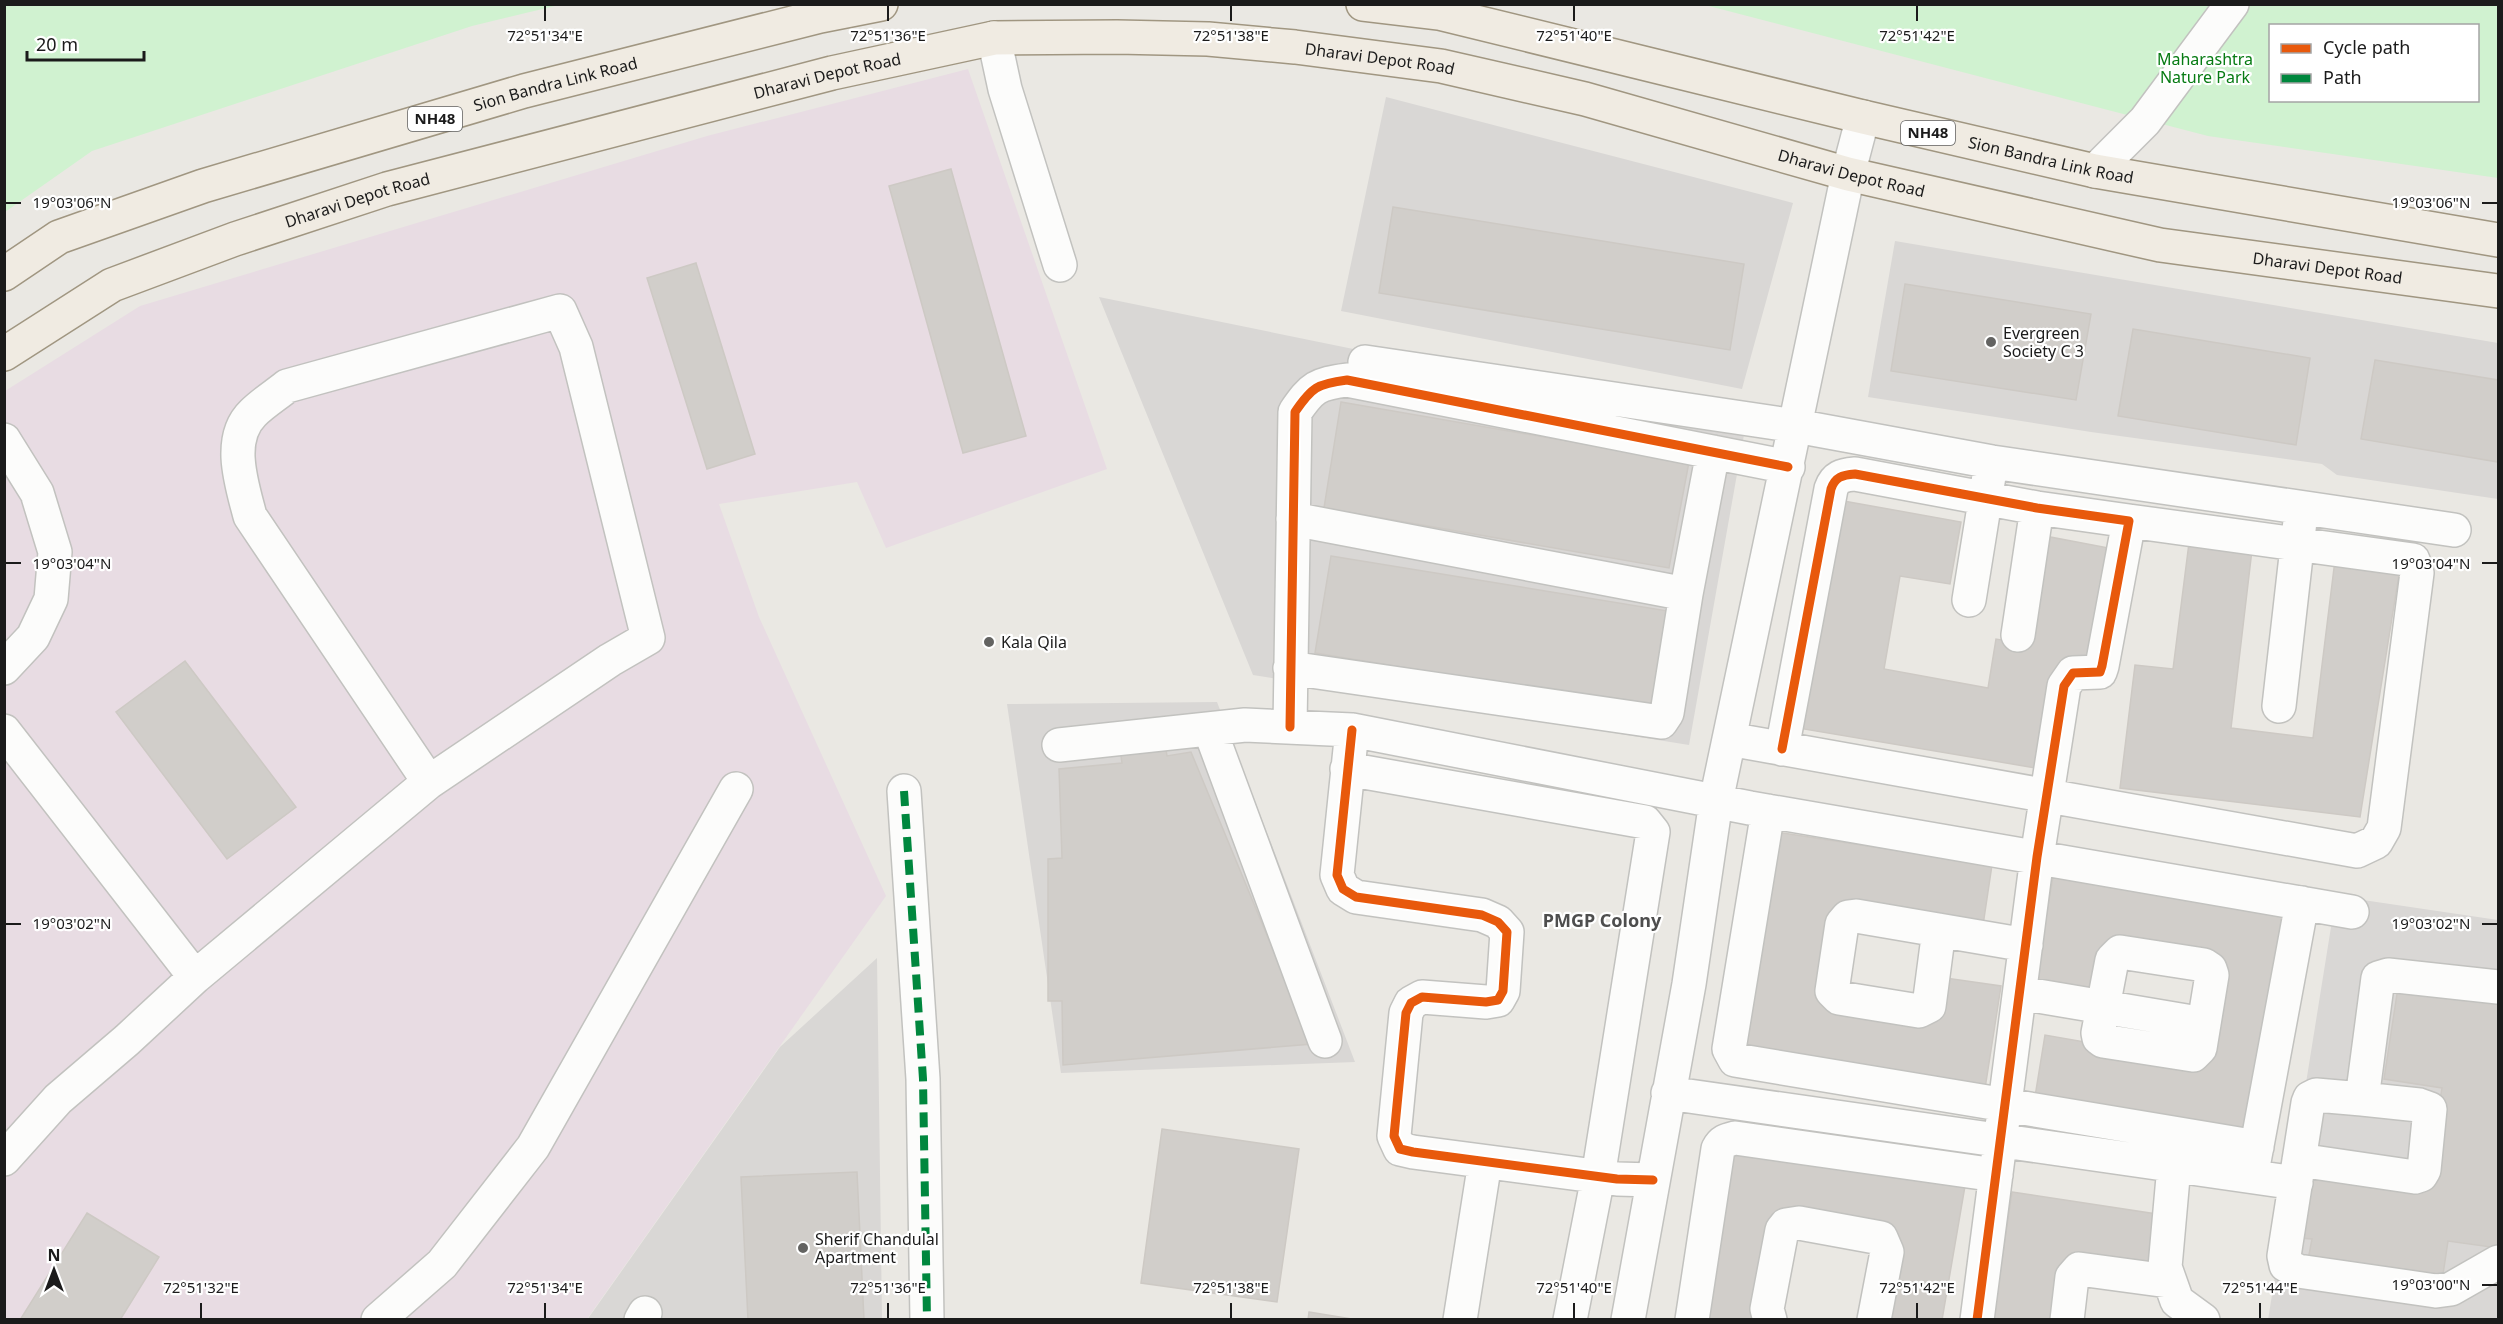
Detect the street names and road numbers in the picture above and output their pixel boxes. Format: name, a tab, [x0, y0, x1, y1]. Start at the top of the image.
street label: Dharavi Depot Road	[1304, 37, 1457, 80]
street label: Dharavi Depot Road	[751, 47, 903, 104]
street label: Sion Bandra Link Road	[471, 52, 640, 116]
road number: NH48	[408, 107, 462, 131]
road number: NH48	[1901, 121, 1955, 145]
street label: Sion Bandra Link Road	[1966, 131, 2135, 188]
street label: Dharavi Depot Road	[1775, 144, 1927, 202]
street label: Dharavi Depot Road	[282, 167, 432, 233]
street label: Dharavi Depot Road	[2251, 247, 2404, 289]

